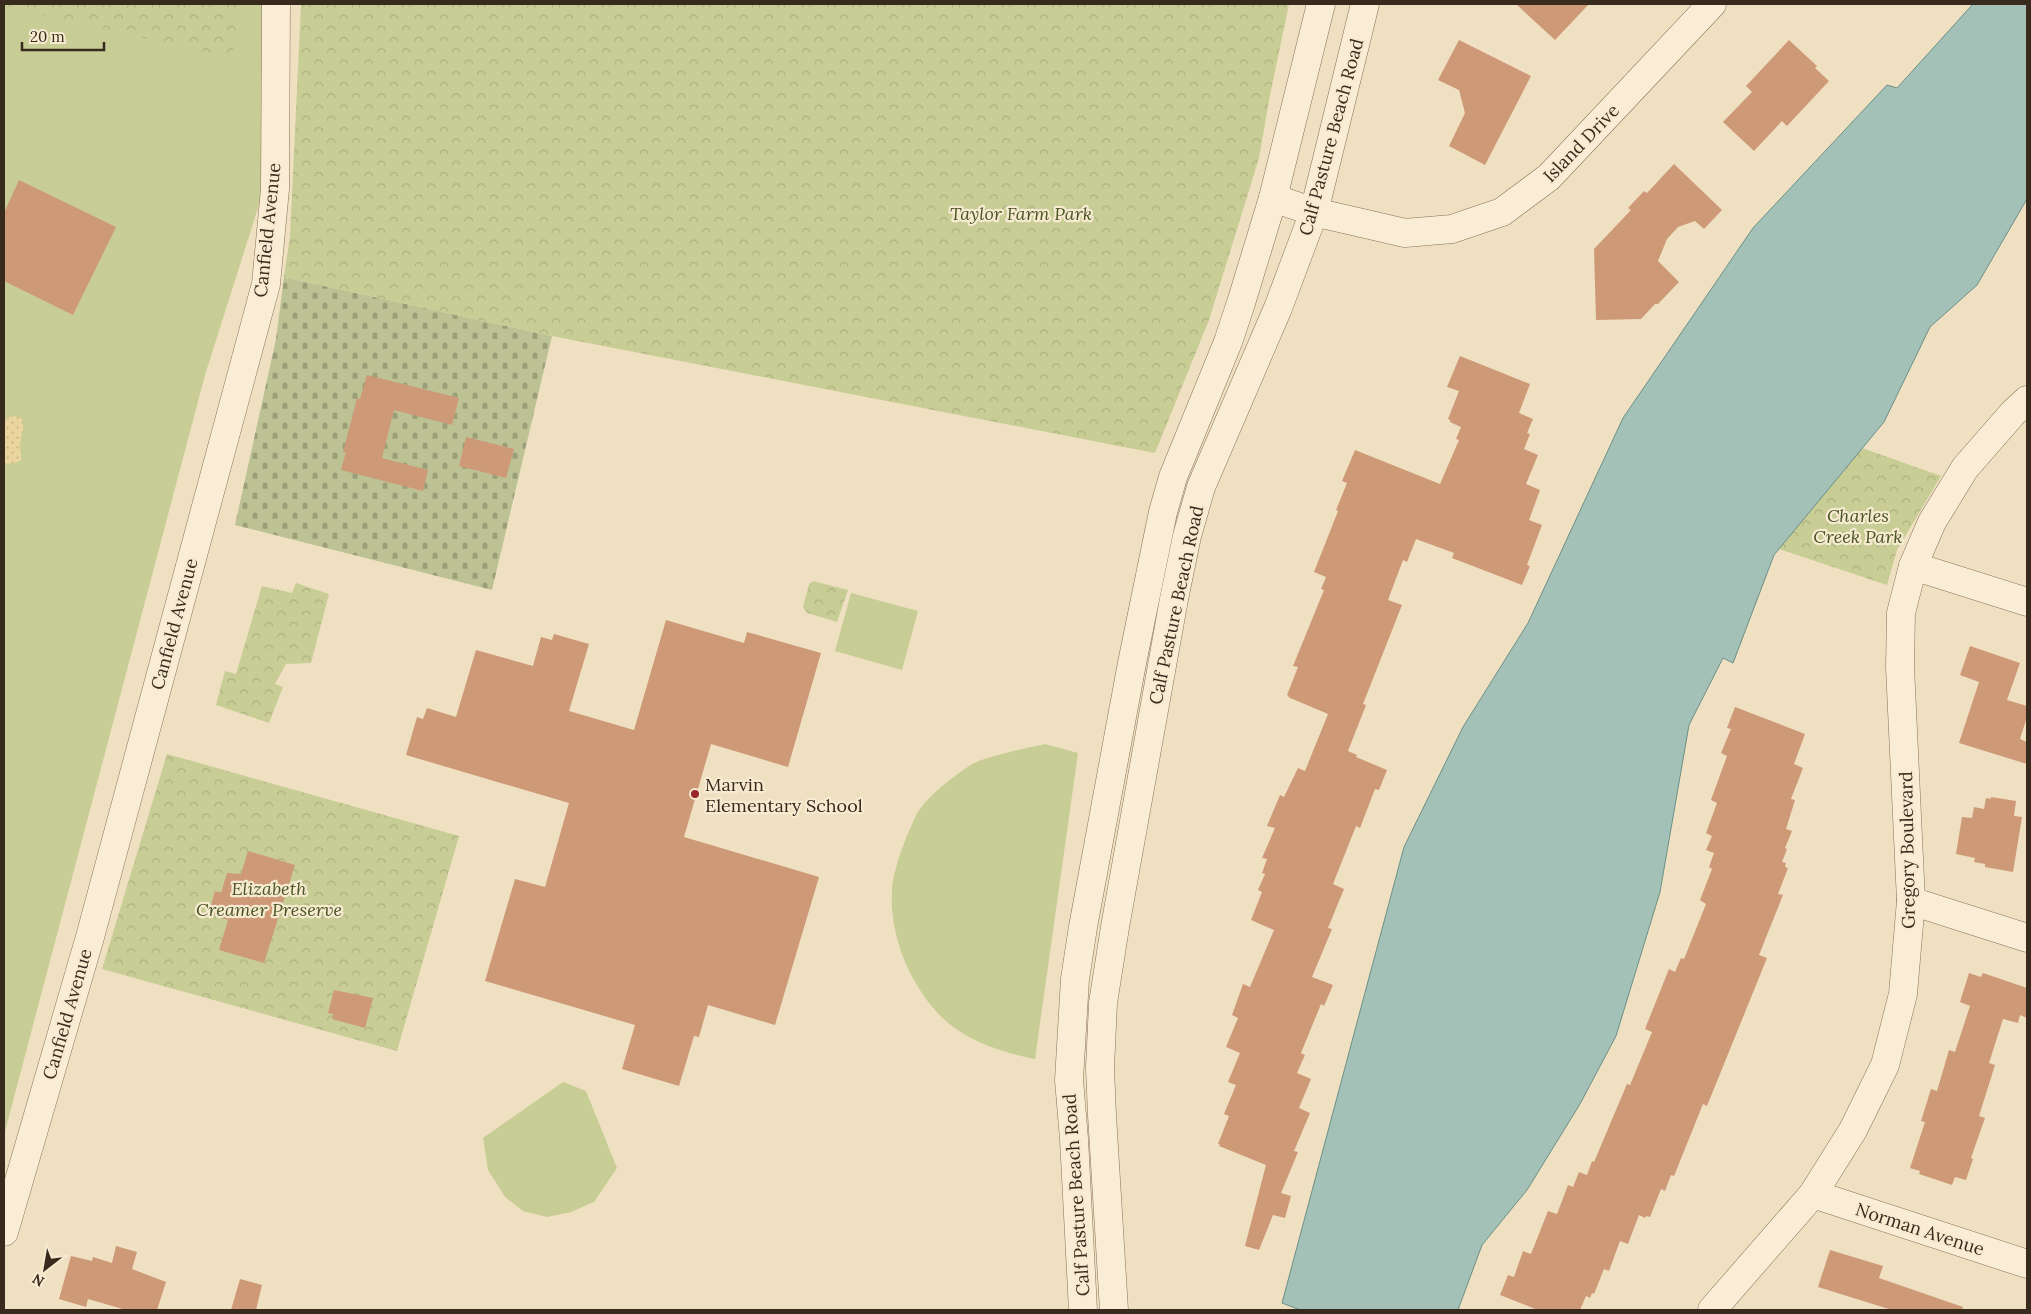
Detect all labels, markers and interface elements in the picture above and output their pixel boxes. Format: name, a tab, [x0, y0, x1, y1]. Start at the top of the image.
scale bar	[22, 20, 105, 52]
text: 20 m	[30, 27, 65, 46]
street label: Calf Pasture Beach Road	[1294, 36, 1368, 238]
street label: Island Drive	[1538, 99, 1624, 187]
street label: Canfield Avenue	[248, 161, 286, 298]
park label: Taylor Farm Park	[950, 202, 1092, 225]
street label: Calf Pasture Beach Road	[1144, 503, 1208, 707]
park label: Charles Creek Park	[1813, 504, 1903, 548]
street label: Canfield Avenue	[145, 555, 203, 692]
street label: Gregory Boulevard	[1894, 771, 1920, 929]
place label: Marvin Elementary School	[705, 773, 863, 817]
marker: Marvin Elementary School	[689, 788, 701, 800]
park label: Elizabeth Creamer Preserve	[196, 877, 342, 921]
street label: Canfield Avenue	[37, 946, 97, 1082]
street label: Calf Pasture Beach Road	[1057, 1093, 1095, 1297]
street label: Norman Avenue	[1853, 1197, 1987, 1261]
north arrow	[20, 1244, 70, 1294]
text: N	[29, 1270, 48, 1291]

